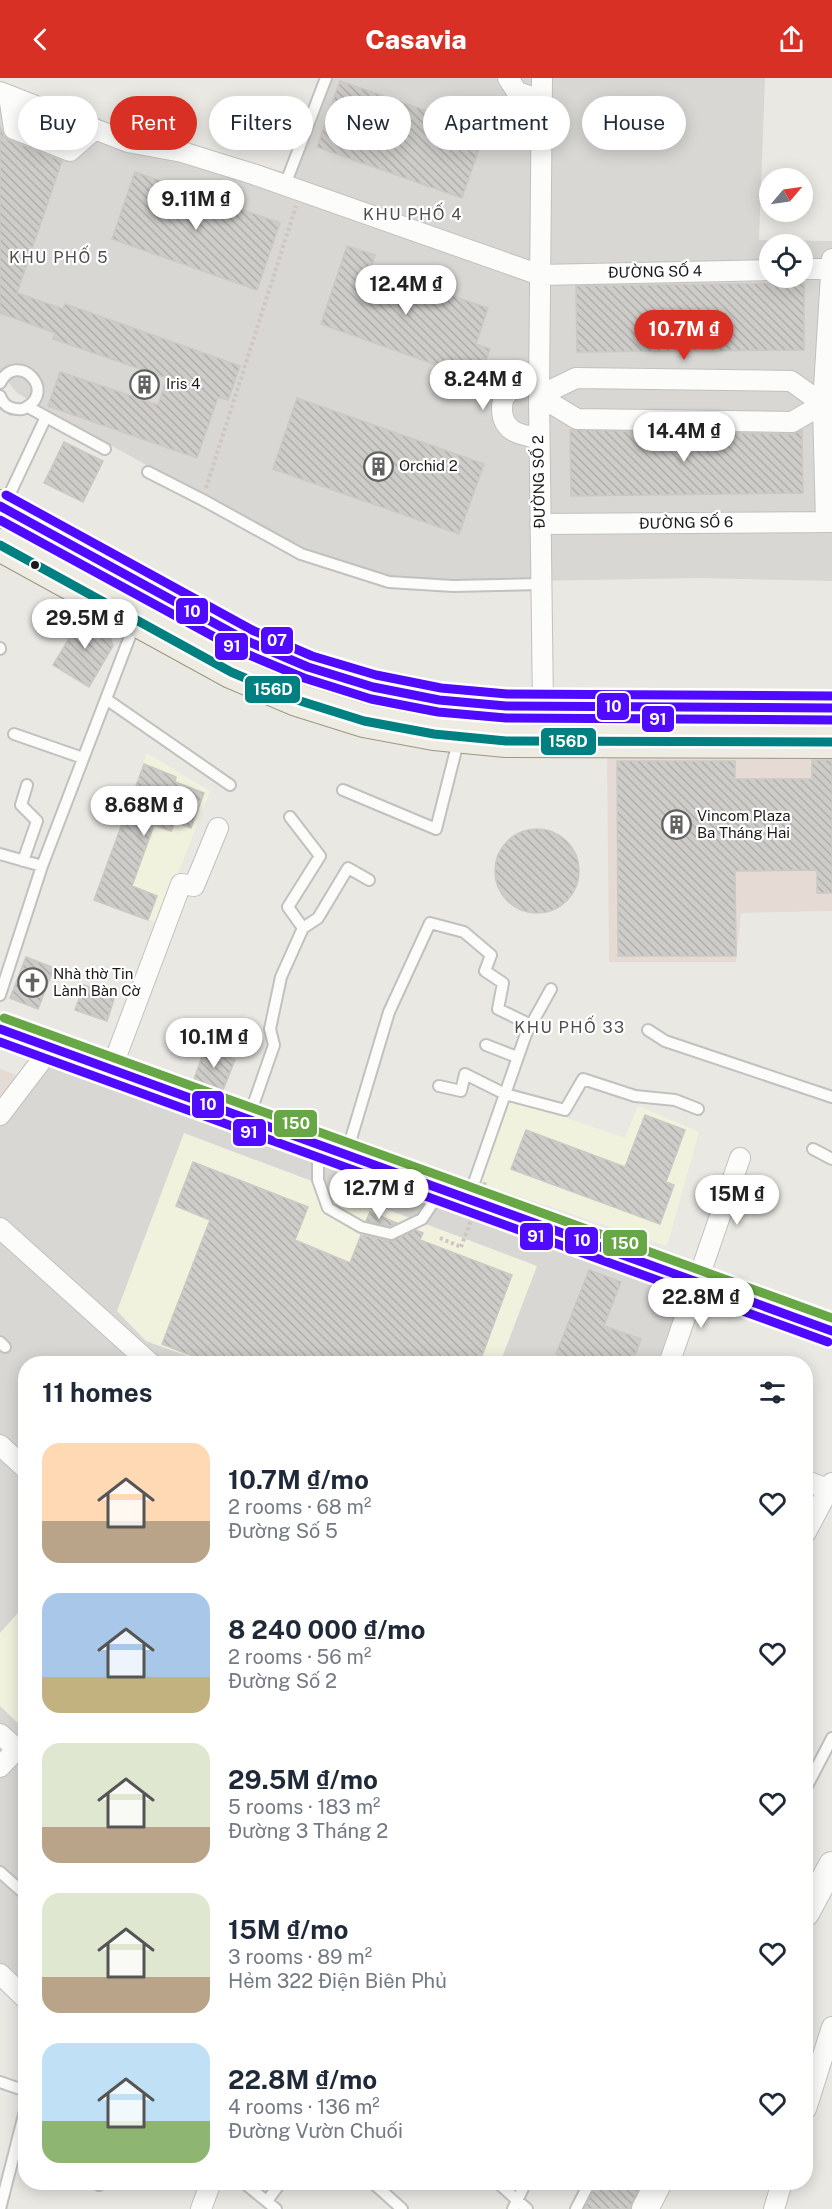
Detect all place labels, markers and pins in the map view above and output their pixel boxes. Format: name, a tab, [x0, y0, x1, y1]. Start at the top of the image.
pin: 9.11M ₫	[141, 180, 251, 231]
pin: 12.4M ₫	[351, 265, 461, 316]
pin: 10.7M ₫	[629, 310, 739, 361]
pin: 8.24M ₫	[428, 360, 538, 411]
building icon: Iris 4	[129, 368, 161, 400]
place label: Iris 4	[166, 375, 200, 392]
pin: 14.4M ₫	[629, 412, 739, 463]
building icon: Orchid 2	[362, 450, 394, 482]
place label: Orchid 2	[399, 457, 458, 474]
unlabelled marker	[29, 559, 41, 571]
pin: 29.5M ₫	[30, 599, 140, 650]
pin: 8.68M ₫	[89, 786, 199, 837]
place label: Vincom Plaza Ba Tháng Hai	[697, 807, 791, 841]
building icon: Vincom Plaza Ba Tháng Hai	[660, 809, 692, 841]
place label: Nhà thờ Tin Lành Bàn Cờ	[53, 965, 141, 999]
church icon: Nhà thờ Tin Lành Bàn Cờ	[16, 967, 48, 999]
pin: 10.1M ₫	[159, 1018, 269, 1069]
pin: 12.7M ₫	[324, 1169, 434, 1220]
pin: 15M ₫	[695, 1175, 779, 1226]
pin: 22.8M ₫	[646, 1278, 756, 1329]

